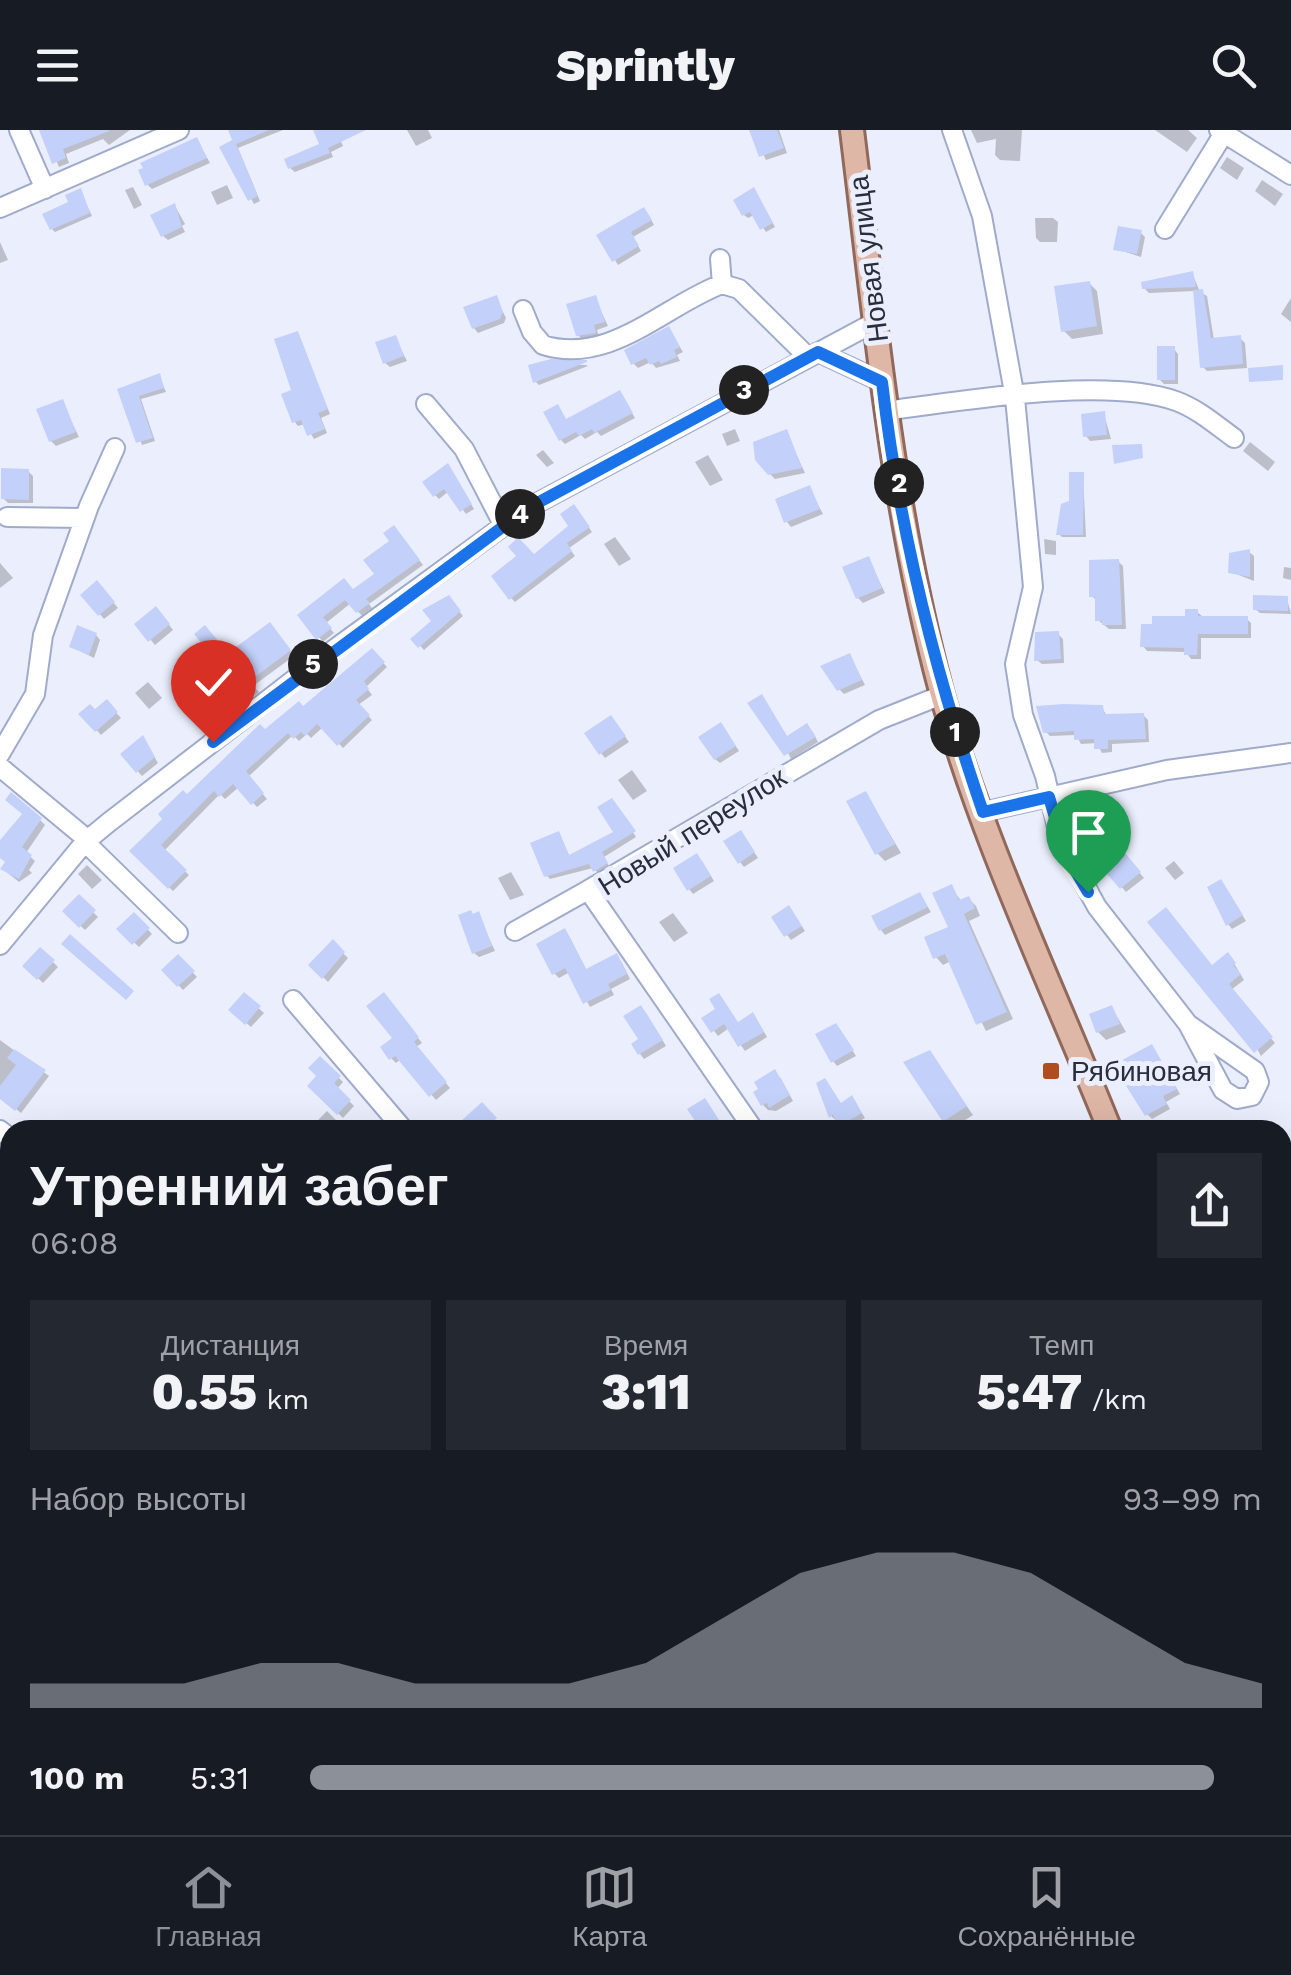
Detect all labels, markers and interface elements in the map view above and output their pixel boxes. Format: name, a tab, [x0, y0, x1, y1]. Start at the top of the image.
icon: menu	[30, 38, 85, 93]
icon: search	[1206, 38, 1261, 93]
text: Sprintly	[556, 39, 735, 92]
street label: Новая улица	[842, 173, 895, 344]
pin: 3	[719, 365, 769, 415]
text: 3	[736, 373, 752, 406]
pin: 2	[874, 458, 924, 508]
text: 2	[891, 466, 907, 499]
pin: 4	[495, 489, 545, 539]
text: 4	[511, 497, 529, 530]
pin: 5	[288, 639, 338, 689]
pin	[171, 640, 256, 743]
text: 5	[305, 647, 321, 680]
icon: check	[186, 655, 241, 710]
pin: 1	[930, 707, 980, 757]
text: 1	[949, 715, 961, 748]
street label: Новый переулок	[592, 760, 793, 902]
pin	[1046, 790, 1131, 893]
icon: arrive	[1061, 805, 1116, 860]
place label: Рябиновая	[1071, 1055, 1212, 1088]
marker: Рябиновая	[1040, 1060, 1062, 1082]
button: share	[1157, 1153, 1262, 1258]
text: Утренний забег	[30, 1154, 449, 1218]
text: 06:08	[30, 1224, 118, 1262]
text: Дистанция	[161, 1329, 300, 1362]
text: Время	[604, 1329, 688, 1362]
text: Темп	[1029, 1329, 1094, 1362]
text: 0.55	[151, 1362, 257, 1421]
text: 3:11	[601, 1362, 691, 1421]
text: 5:47	[976, 1362, 1083, 1421]
text: km	[257, 1383, 309, 1416]
text: /km	[1083, 1383, 1147, 1416]
text: Набор высоты	[30, 1480, 247, 1518]
text: 93–99 m	[1122, 1480, 1262, 1518]
text: 100 m	[30, 1759, 124, 1797]
text: 5:31	[190, 1759, 249, 1797]
tab: Главная	[155, 1860, 262, 1953]
tab: Карта	[572, 1860, 647, 1953]
tab: Сохранённые	[958, 1860, 1136, 1953]

